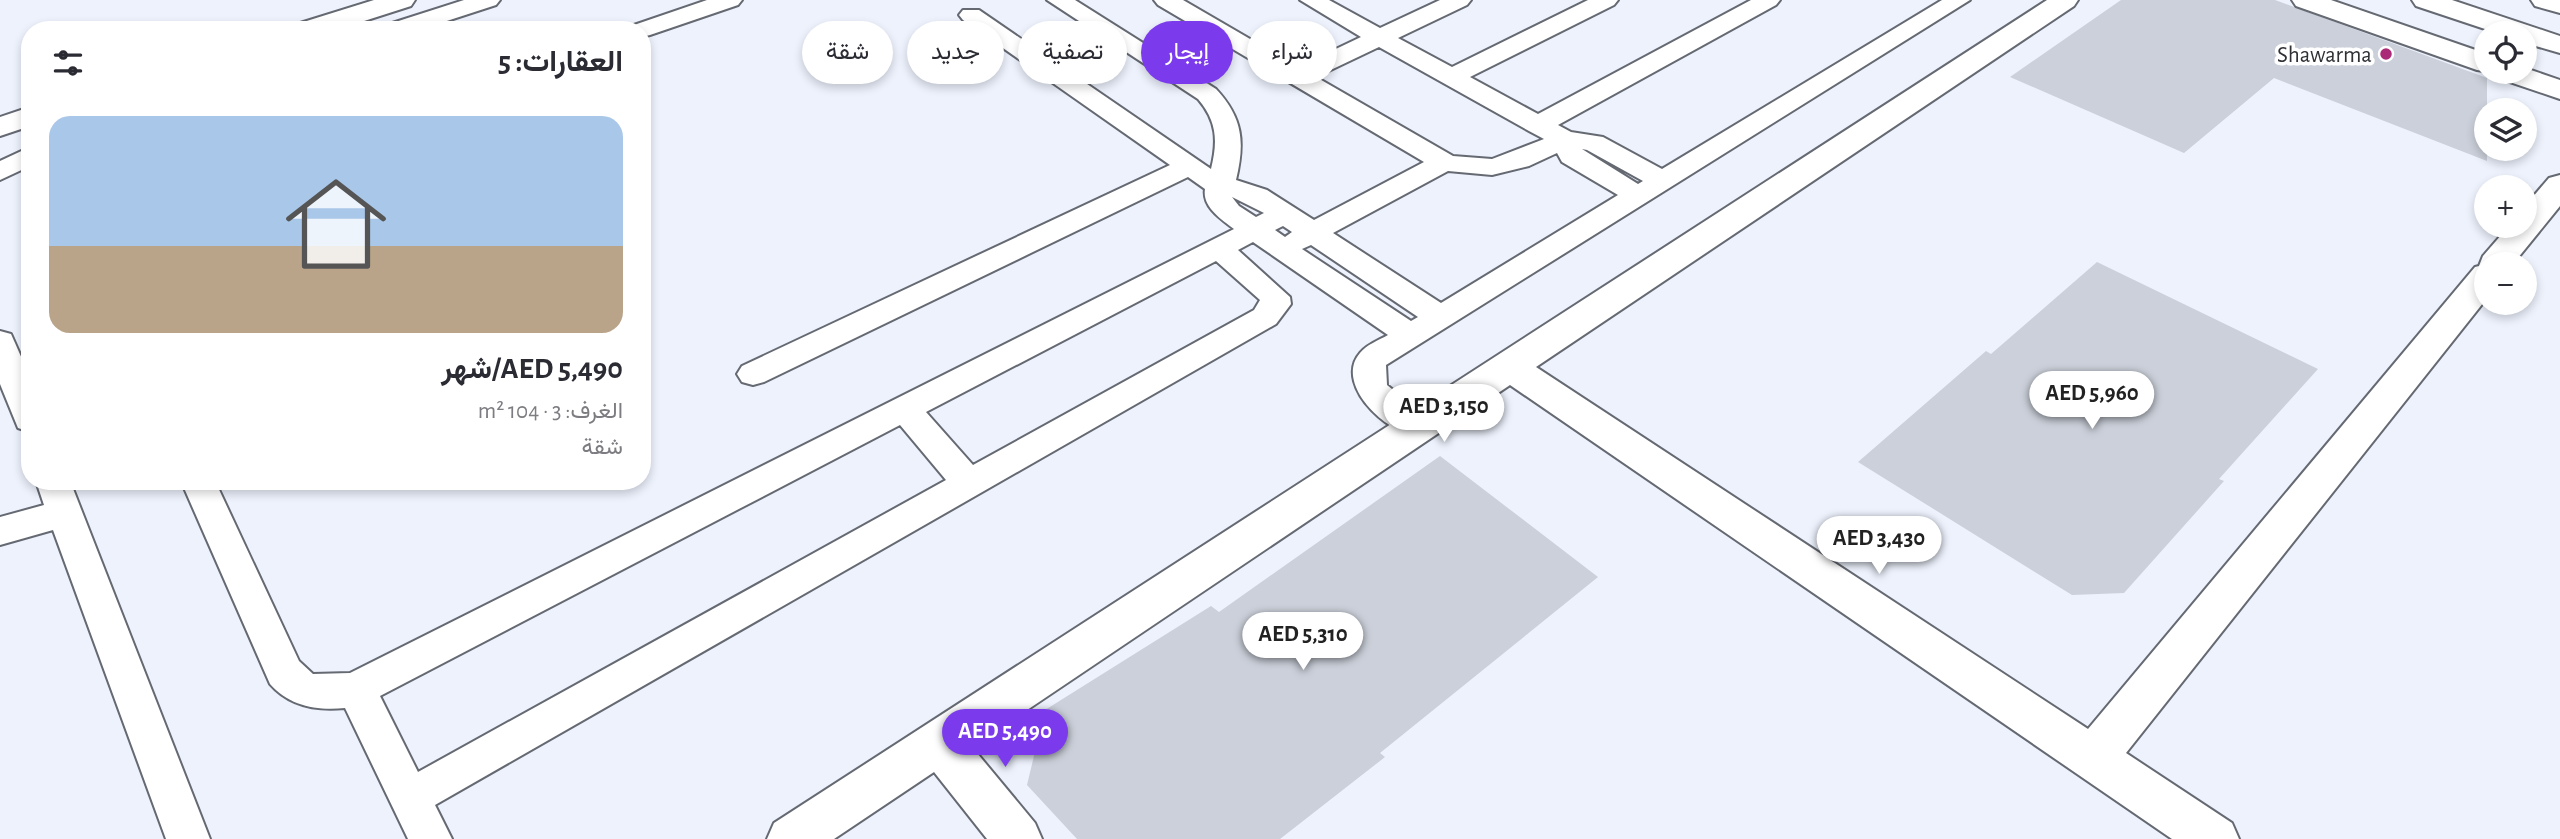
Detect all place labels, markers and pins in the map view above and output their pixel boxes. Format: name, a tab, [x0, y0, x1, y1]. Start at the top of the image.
place label: Shawarma	[2277, 44, 2372, 67]
marker: Shawarma	[2378, 46, 2394, 62]
pin: AED 5,960	[2012, 372, 2172, 431]
pin: AED 3,150	[1364, 384, 1524, 444]
pin: AED 3,430	[1799, 516, 1959, 576]
pin: AED 5,310	[1223, 612, 1383, 672]
pin: AED 5,490	[925, 710, 1085, 769]

